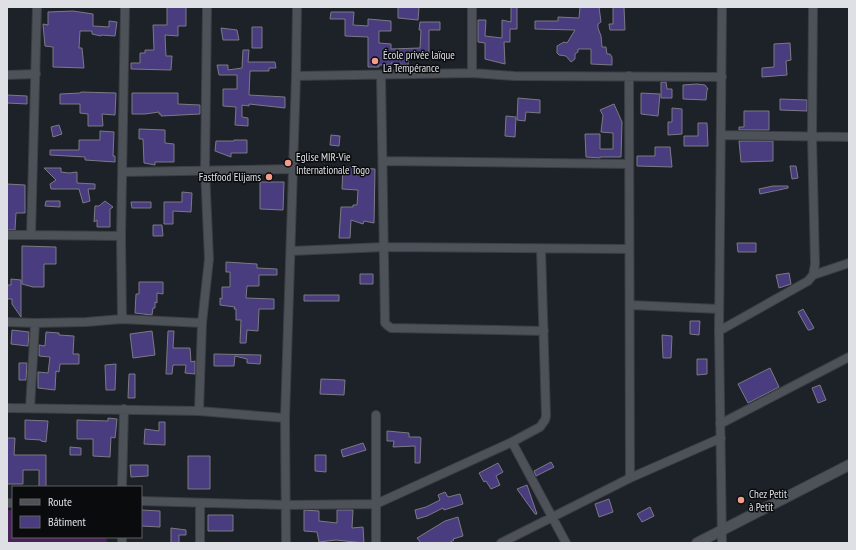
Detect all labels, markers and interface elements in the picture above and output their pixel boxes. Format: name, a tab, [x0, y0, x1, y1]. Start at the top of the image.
place label: École privée laïque La Tempérance	[383, 48, 455, 75]
marker: École privée laïque La Tempérance	[370, 56, 380, 66]
place label: Eglise MIR-Vie Internationale Togo	[296, 150, 370, 177]
marker: Eglise MIR-Vie Internationale Togo	[283, 158, 293, 168]
place label: Fastfood Elijams	[199, 170, 261, 184]
marker: Fastfood Elijams	[264, 172, 274, 182]
legend	[12, 486, 142, 538]
place label: Chez Petit à Petit	[749, 487, 787, 514]
text: Route	[48, 494, 72, 509]
marker: Chez Petit à Petit	[736, 495, 746, 505]
text: Bâtiment	[48, 514, 86, 529]

